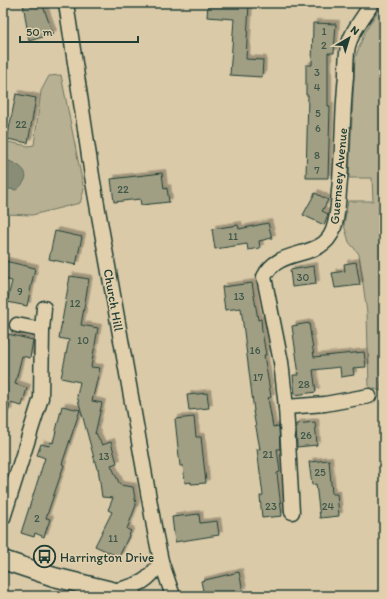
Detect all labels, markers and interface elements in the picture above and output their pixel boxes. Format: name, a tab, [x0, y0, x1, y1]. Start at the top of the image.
scale bar	[20, 18, 138, 44]
north arrow	[329, 18, 369, 58]
text: N	[348, 23, 362, 38]
text: 50 m	[26, 25, 52, 39]
house number: 1	[321, 25, 327, 38]
house number: 2	[321, 39, 327, 52]
house number: 3	[314, 66, 320, 79]
house number: 4	[314, 81, 321, 94]
house number: 5	[315, 107, 321, 120]
house number: 22	[15, 118, 27, 131]
house number: 6	[315, 122, 321, 135]
street label: Guernsey Avenue	[327, 127, 350, 225]
house number: 8	[314, 149, 320, 162]
house number: 7	[314, 164, 320, 177]
house number: 22	[117, 183, 129, 196]
house number: 11	[228, 230, 238, 243]
street label: Church Hill	[101, 268, 126, 333]
house number: 30	[297, 271, 310, 284]
house number: 9	[17, 285, 23, 298]
house number: 13	[233, 290, 245, 303]
house number: 12	[70, 297, 81, 310]
house number: 10	[77, 334, 89, 347]
house number: 16	[250, 344, 261, 357]
house number: 17	[253, 371, 264, 384]
house number: 28	[298, 378, 310, 391]
house number: 26	[300, 429, 312, 442]
house number: 21	[263, 448, 273, 461]
house number: 13	[98, 450, 110, 463]
house number: 25	[314, 466, 326, 479]
house number: 23	[265, 500, 277, 513]
house number: 24	[322, 500, 335, 513]
house number: 2	[34, 512, 40, 525]
house number: 11	[108, 532, 118, 545]
bus stop icon: Harrington Drive	[31, 544, 57, 570]
place label: Harrington Drive	[60, 550, 154, 565]

